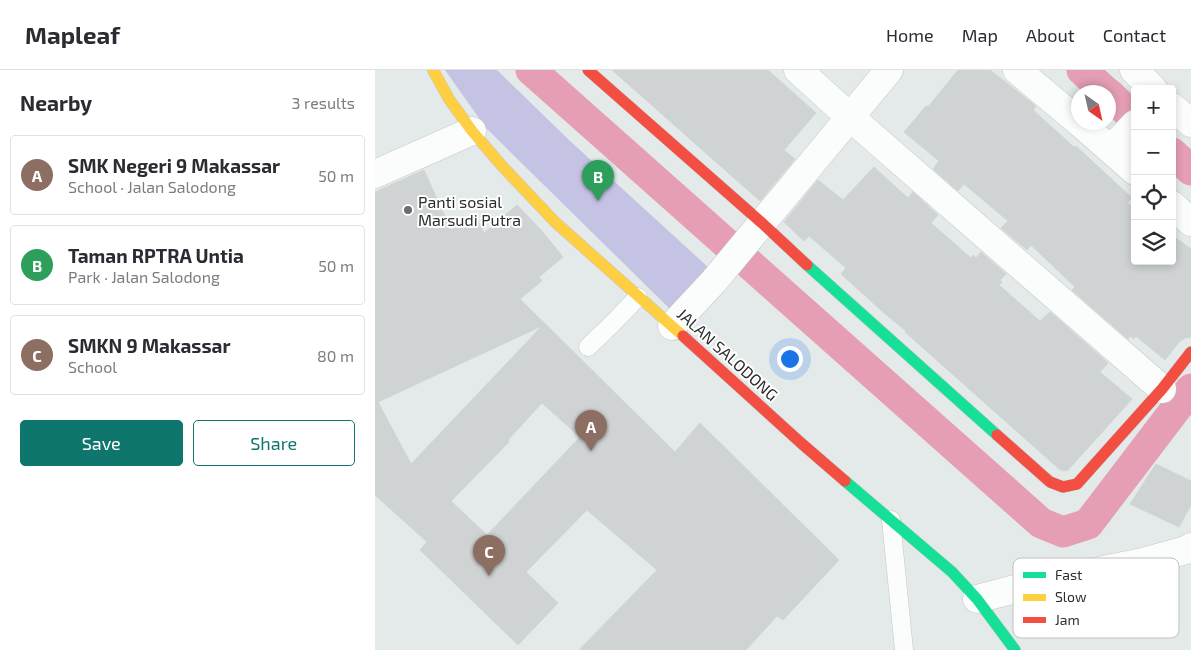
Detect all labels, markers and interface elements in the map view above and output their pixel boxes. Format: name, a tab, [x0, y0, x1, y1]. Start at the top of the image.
text: Mapleaf	[25, 20, 120, 49]
text: Home	[886, 24, 934, 46]
text: Map	[962, 24, 998, 46]
text: About	[1026, 24, 1075, 46]
text: Contact	[1103, 24, 1166, 46]
north arrow	[1071, 85, 1116, 130]
map controls	[1131, 85, 1176, 265]
button: +	[1131, 85, 1176, 130]
text: Nearby	[20, 90, 92, 115]
text: 3 results	[292, 93, 355, 112]
button: −	[1131, 130, 1176, 175]
text: SMK Negeri 9 Makassar	[68, 154, 280, 177]
pin: B	[582, 160, 614, 201]
text: A	[32, 166, 42, 185]
text: 50 m	[318, 166, 354, 185]
button: locate	[1131, 175, 1176, 220]
text: School · Jalan Salodong	[68, 177, 236, 196]
place label: Panti sosial Marsudi Putra	[418, 192, 521, 229]
marker: Panti sosial Marsudi Putra	[402, 204, 414, 216]
button: layers	[1131, 220, 1176, 265]
text: Taman RPTRA Untia	[68, 244, 244, 267]
text: B	[32, 256, 42, 275]
text: 50 m	[318, 256, 354, 275]
text: Park · Jalan Salodong	[68, 267, 220, 286]
street label: JALAN SALODONG	[674, 304, 782, 404]
text: SMKN 9 Makassar	[68, 334, 231, 357]
text: C	[32, 346, 42, 365]
text: 80 m	[317, 346, 354, 365]
your location	[777, 346, 803, 372]
text: School	[68, 357, 117, 376]
pin: A	[575, 410, 607, 451]
button: Save	[20, 420, 183, 466]
button: Share	[193, 420, 355, 466]
pin: C	[473, 535, 505, 576]
legend	[1013, 558, 1179, 638]
text: Fast	[1055, 566, 1082, 583]
text: Slow	[1055, 588, 1087, 605]
text: Jam	[1055, 611, 1080, 628]

